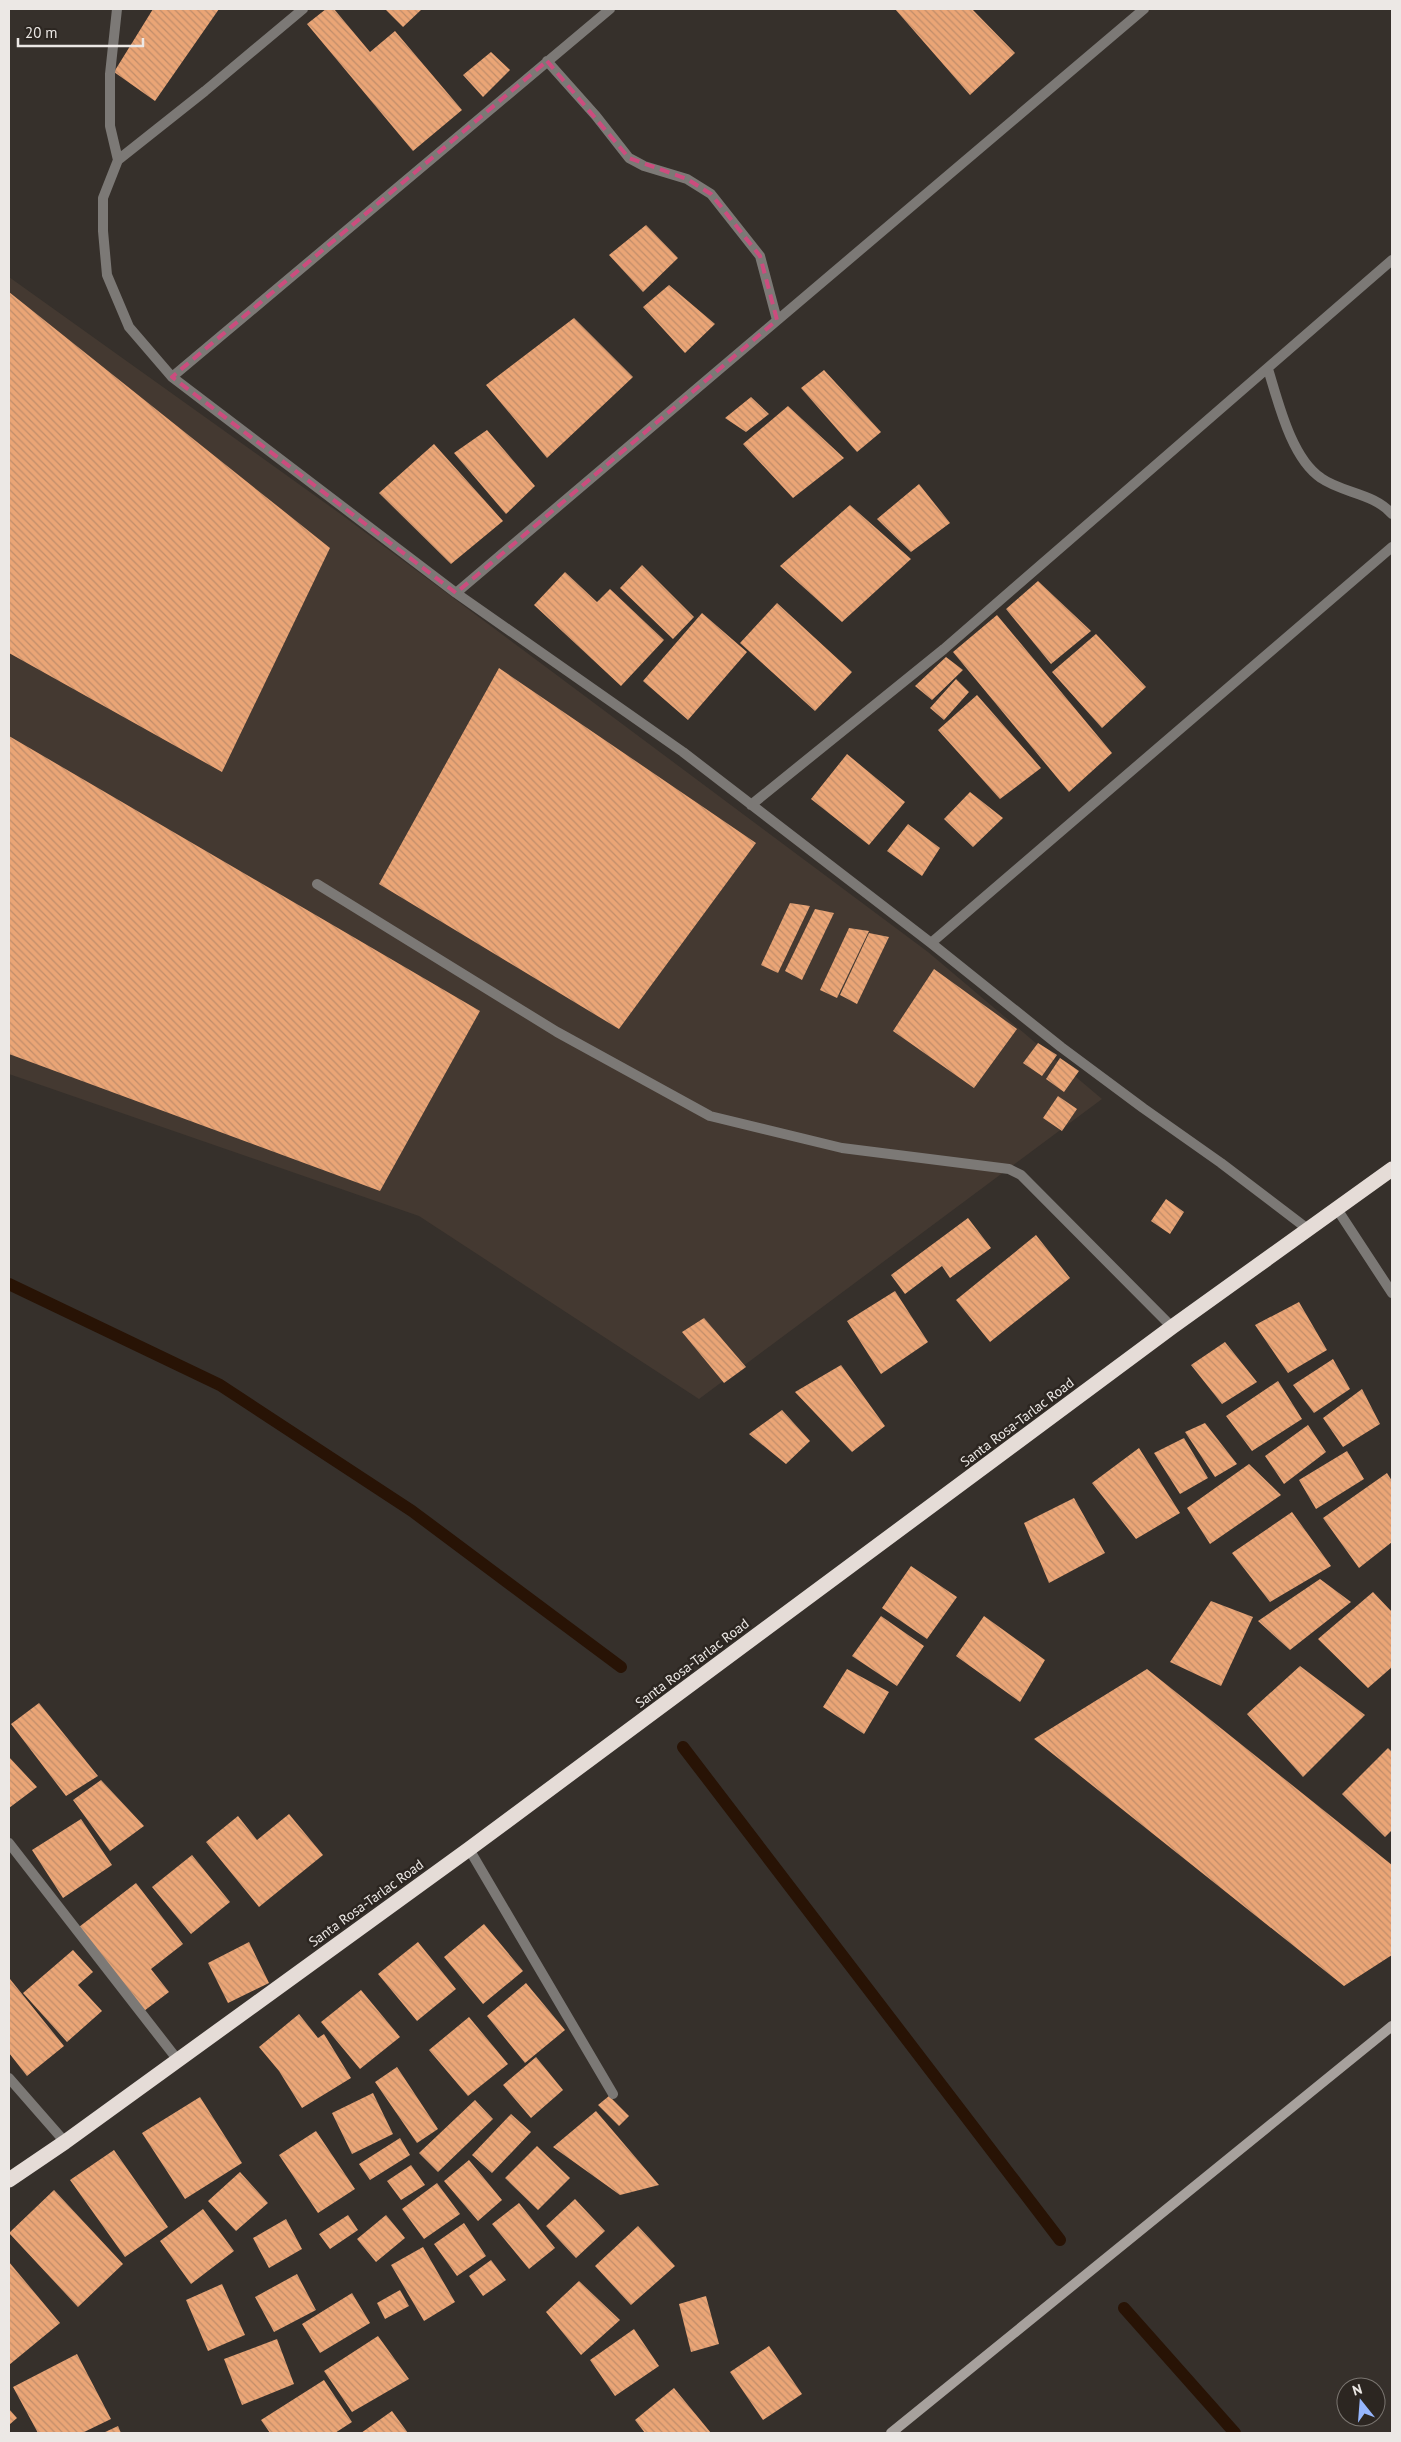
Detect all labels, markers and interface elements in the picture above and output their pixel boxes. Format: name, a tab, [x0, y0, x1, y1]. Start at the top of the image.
scale bar	[18, 15, 142, 47]
text: 20 m	[25, 23, 58, 42]
street label: Santa Rosa-Tarlac Road	[957, 1373, 1077, 1471]
street label: Santa Rosa-Tarlac Road	[632, 1614, 752, 1712]
street label: Santa Rosa-Tarlac Road	[305, 1855, 427, 1951]
north arrow	[1336, 2377, 1386, 2427]
text: N	[1350, 2380, 1364, 2400]

